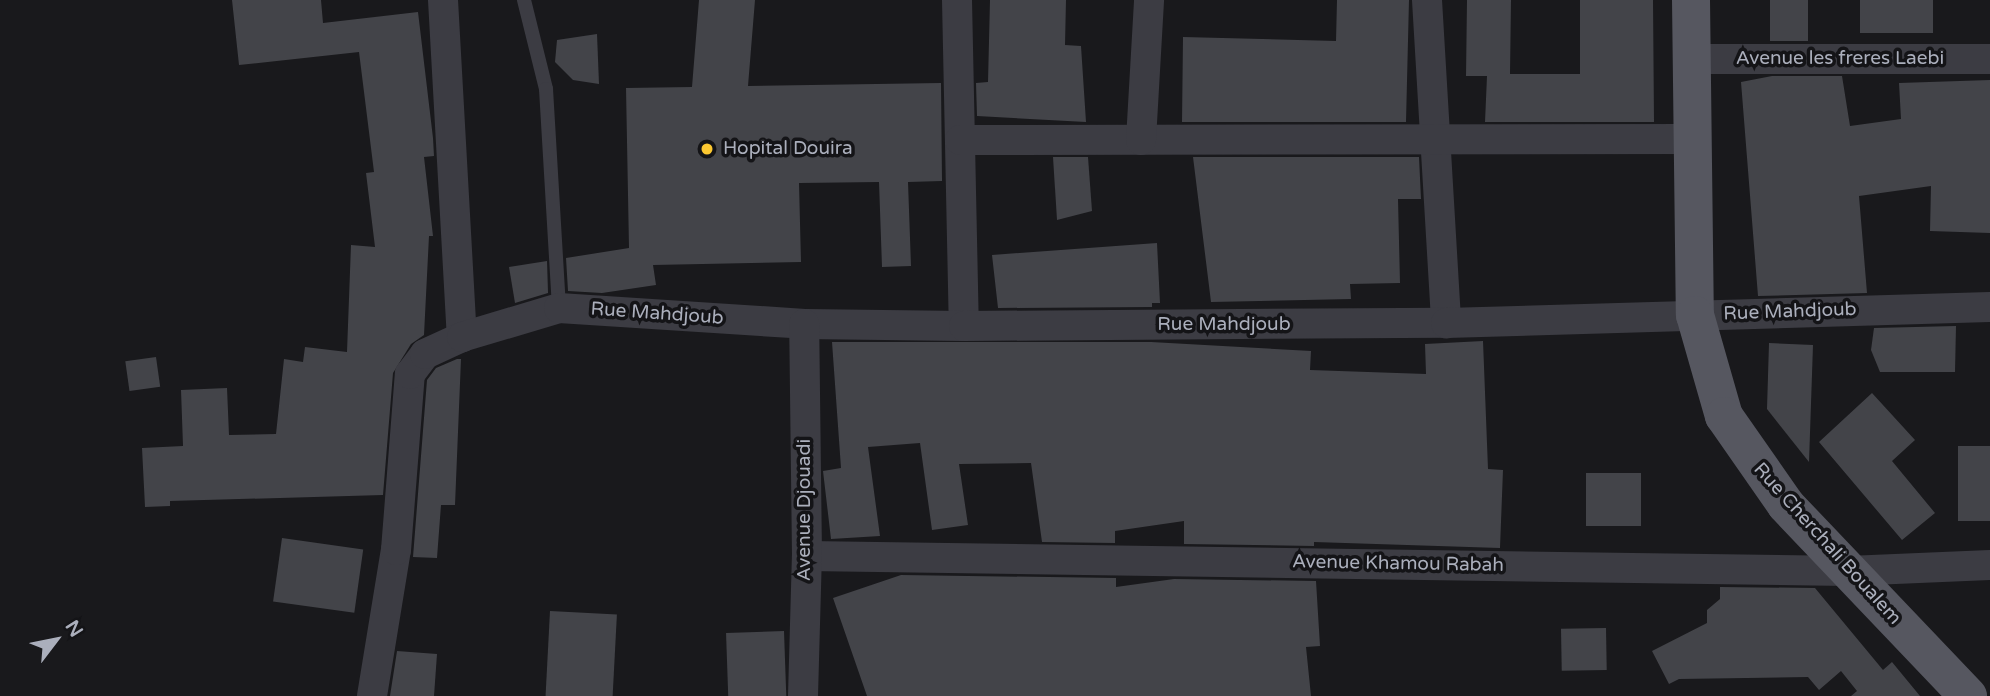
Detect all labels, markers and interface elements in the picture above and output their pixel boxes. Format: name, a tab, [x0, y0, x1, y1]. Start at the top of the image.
street label: Avenue les freres Laebi	[1736, 48, 1944, 70]
place label: Hopital Douira	[723, 138, 853, 160]
marker: Hopital Douira	[697, 139, 717, 159]
street label: Rue Mahdjoub	[590, 298, 724, 330]
street label: Rue Mahdjoub	[1723, 298, 1857, 326]
street label: Rue Mahdjoub	[1157, 314, 1291, 336]
street label: Avenue Djouadi	[794, 439, 816, 581]
street label: Rue Cherchali Boualem	[1748, 458, 1906, 630]
street label: Avenue Khamou Rabah	[1292, 551, 1504, 577]
north arrow	[21, 605, 91, 675]
text: N	[60, 617, 87, 641]

